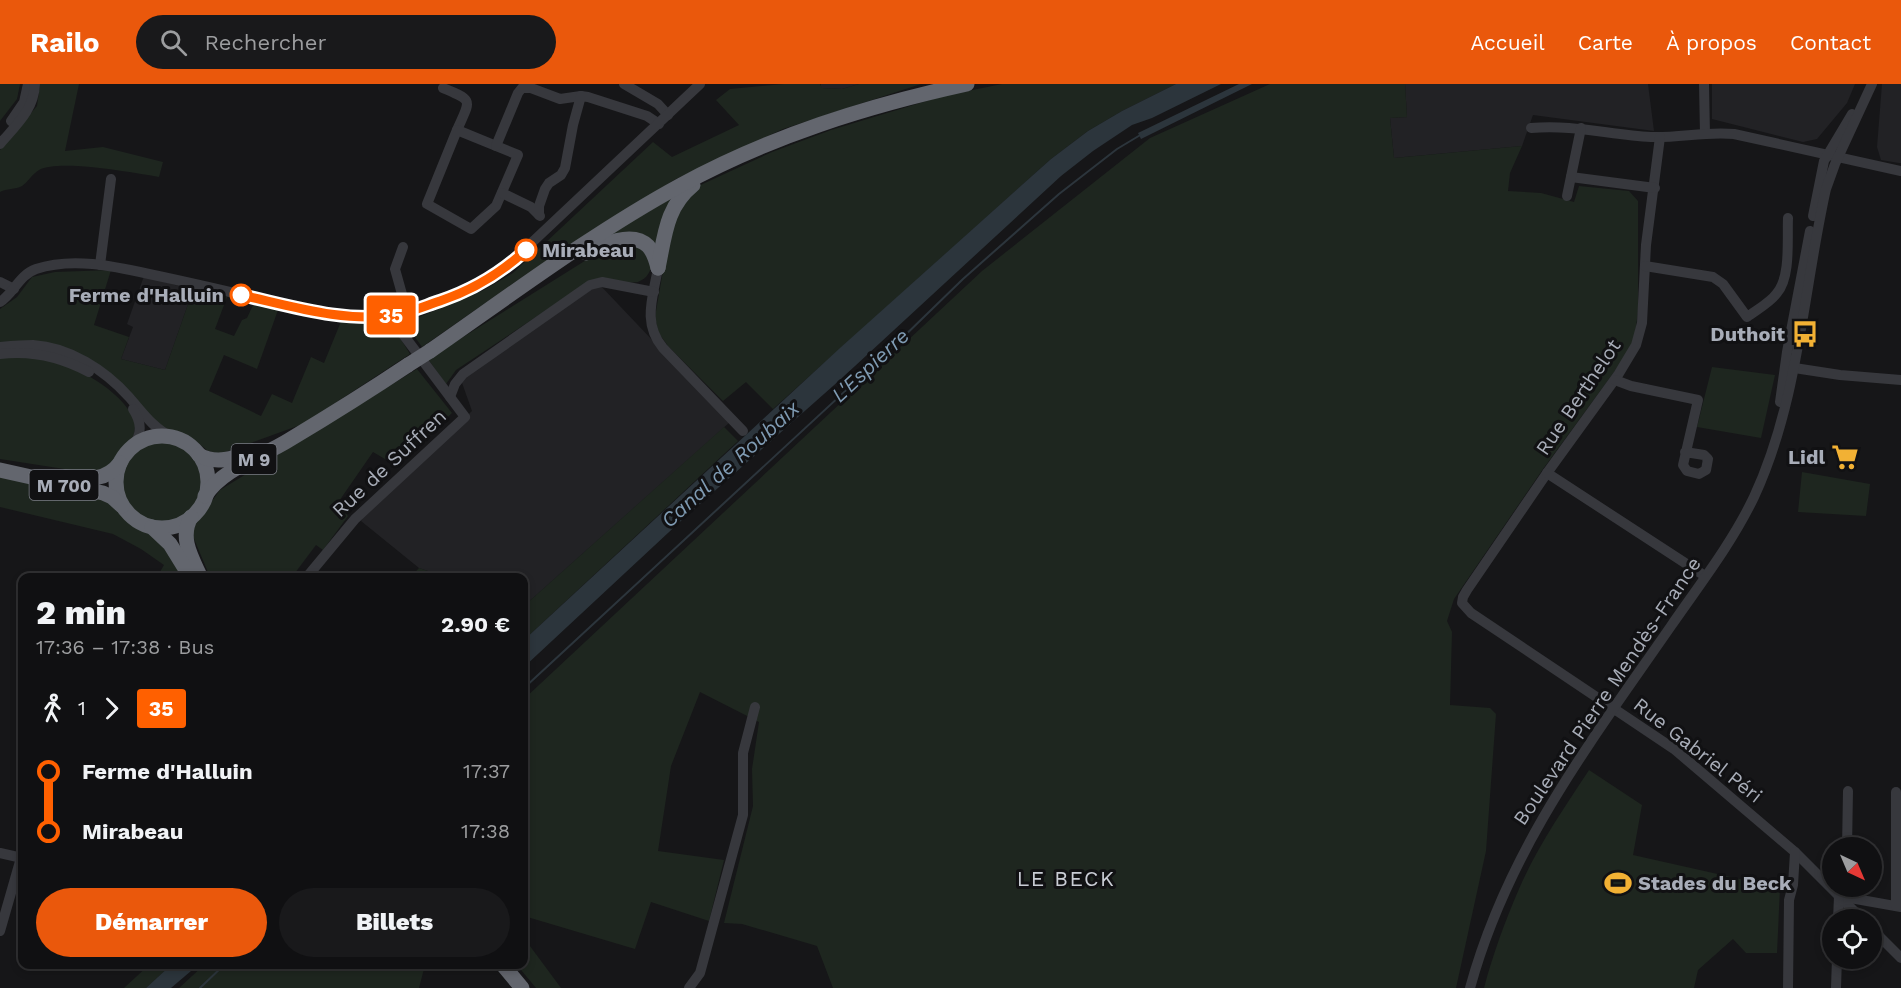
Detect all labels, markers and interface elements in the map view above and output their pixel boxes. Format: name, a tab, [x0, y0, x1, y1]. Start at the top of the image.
search box	[136, 15, 556, 69]
text: Railo	[30, 26, 100, 59]
icon: search	[157, 26, 190, 59]
text: Rechercher	[205, 30, 326, 55]
text: Accueil	[1470, 30, 1545, 55]
text: Carte	[1578, 30, 1633, 55]
text: À propos	[1666, 30, 1757, 55]
text: Contact	[1790, 30, 1871, 55]
place label: Mirabeau	[542, 238, 634, 262]
marker: Mirabeau	[515, 239, 537, 261]
place label: Ferme d'Halluin	[69, 283, 224, 307]
marker: Ferme d'Halluin	[230, 284, 252, 306]
line badge: 35	[364, 296, 418, 334]
text: 35	[379, 303, 403, 328]
bus stop icon: Duthoit	[1790, 319, 1820, 349]
place label: Duthoit	[1710, 322, 1785, 346]
water label: L'Espierre	[826, 323, 914, 407]
street label: Rue Berthelot	[1530, 334, 1626, 459]
water label: Canal de Roubaix	[656, 395, 805, 533]
street label: Rue de Suffren	[327, 404, 451, 522]
supermarket icon: Lidl	[1830, 442, 1860, 472]
road number: M 9	[232, 444, 276, 474]
place label: Lidl	[1788, 445, 1825, 469]
road number: M 700	[29, 470, 98, 500]
street label: Boulevard Pierre Mendès-France	[1508, 552, 1706, 830]
text: 2 min	[36, 593, 126, 632]
text: 2.90 €	[441, 612, 510, 637]
text: 17:36 – 17:38 · Bus	[36, 635, 214, 659]
icon: walk	[36, 692, 69, 725]
icon: forward	[95, 692, 128, 725]
street label: Rue Gabriel Péri	[1629, 692, 1767, 808]
text: 1	[78, 696, 86, 720]
text: 35	[149, 696, 174, 721]
text: Ferme d'Halluin	[82, 759, 253, 784]
text: 17:37	[463, 759, 510, 783]
text: Mirabeau	[82, 819, 183, 844]
text: 17:38	[461, 819, 510, 843]
north arrow	[1822, 837, 1882, 897]
map controls	[1822, 837, 1882, 969]
district label: LE BECK	[1017, 866, 1115, 891]
sports icon: Stades du Beck	[1603, 868, 1633, 898]
place label: Stades du Beck	[1638, 871, 1792, 895]
button: Démarrer	[36, 888, 267, 957]
button: Billets	[279, 888, 510, 957]
button: locate	[1822, 909, 1882, 969]

